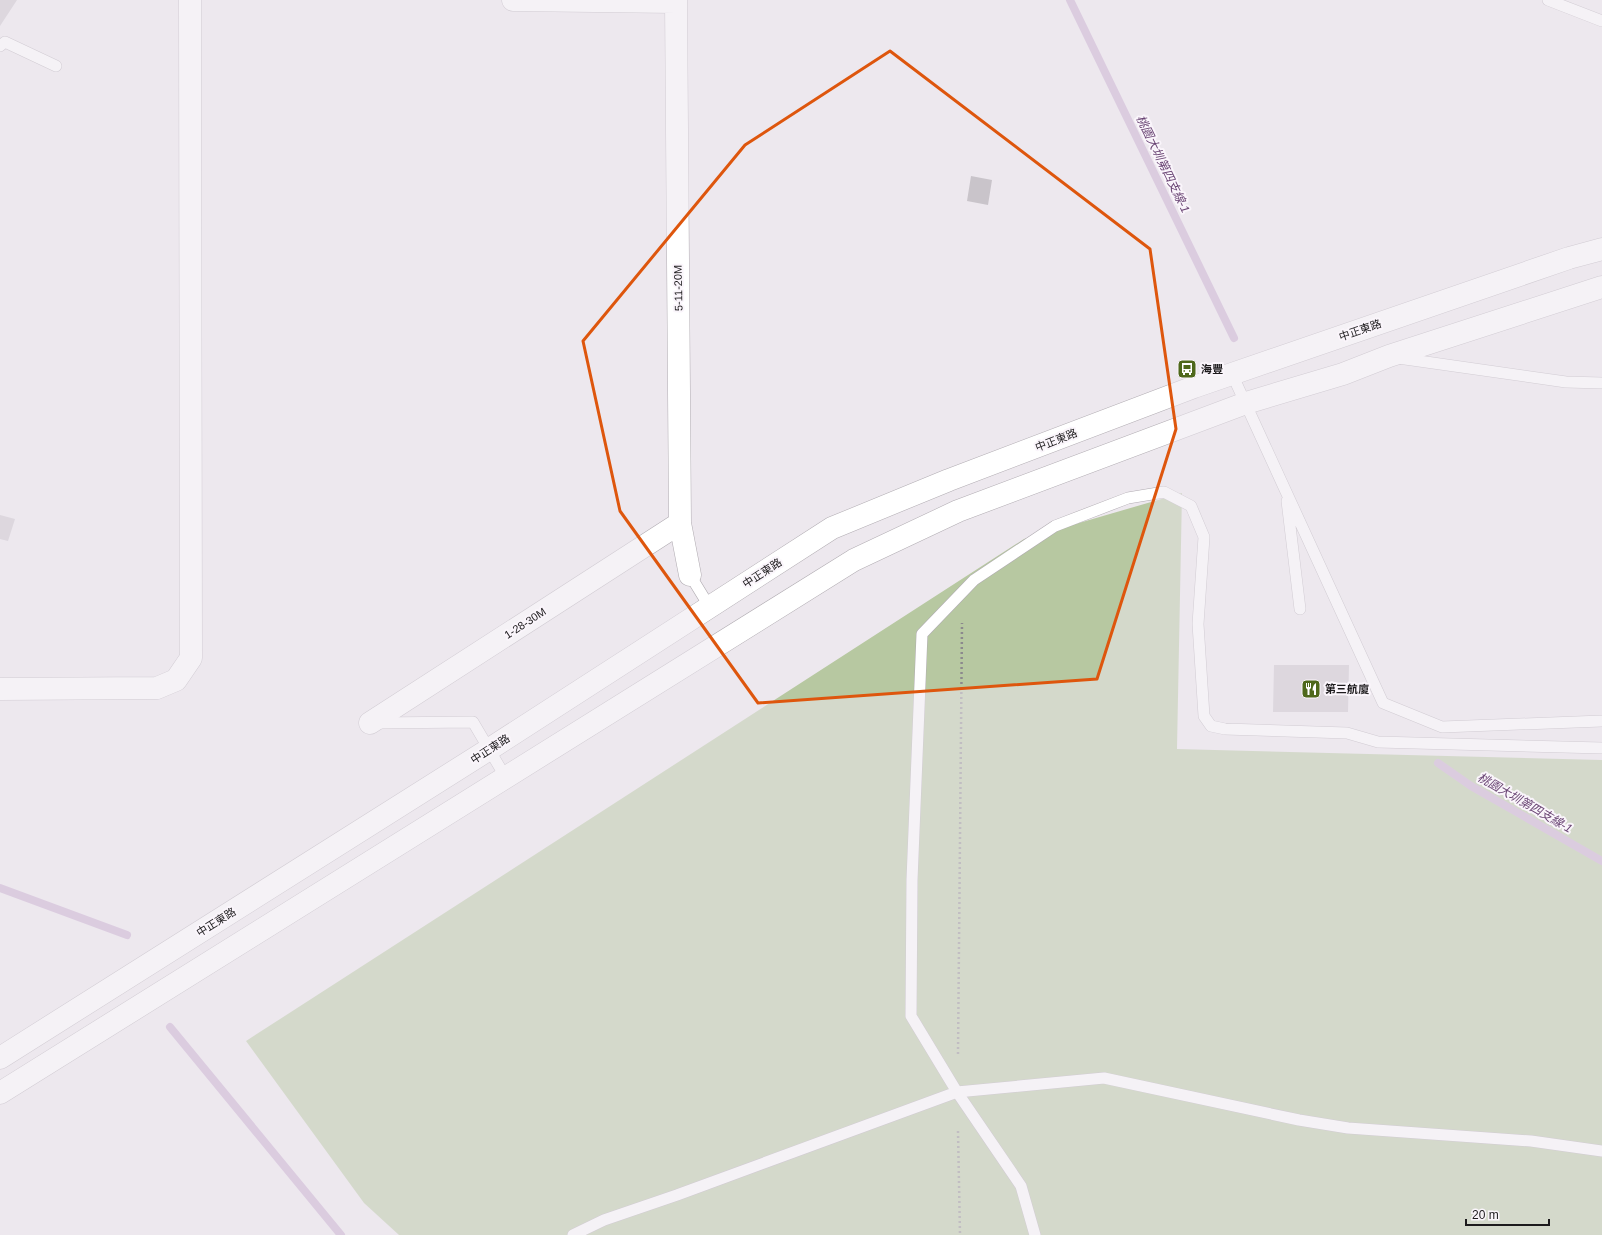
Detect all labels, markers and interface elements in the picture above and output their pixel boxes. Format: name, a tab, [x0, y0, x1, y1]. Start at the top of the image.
water label: 桃園大圳第四支線-1	[1133, 113, 1193, 215]
street label: 5-11-20M	[672, 265, 684, 311]
street label: 中正東路	[1337, 317, 1383, 343]
bus stop icon: 海豐	[1176, 358, 1198, 380]
place label: 海豐	[1201, 363, 1223, 375]
street label: 中正東路	[1033, 427, 1079, 453]
street label: 中正東路	[740, 556, 784, 590]
street label: 1-28-30M	[502, 605, 548, 641]
restaurant icon: 第三航廈	[1300, 678, 1322, 700]
place label: 第三航廈	[1325, 683, 1369, 695]
street label: 中正東路	[468, 732, 512, 766]
water label: 桃園大圳第四支線-1	[1475, 770, 1575, 836]
street label: 中正東路	[194, 905, 238, 939]
scale bar	[1466, 1201, 1549, 1227]
text: 20 m	[1472, 1208, 1499, 1222]

